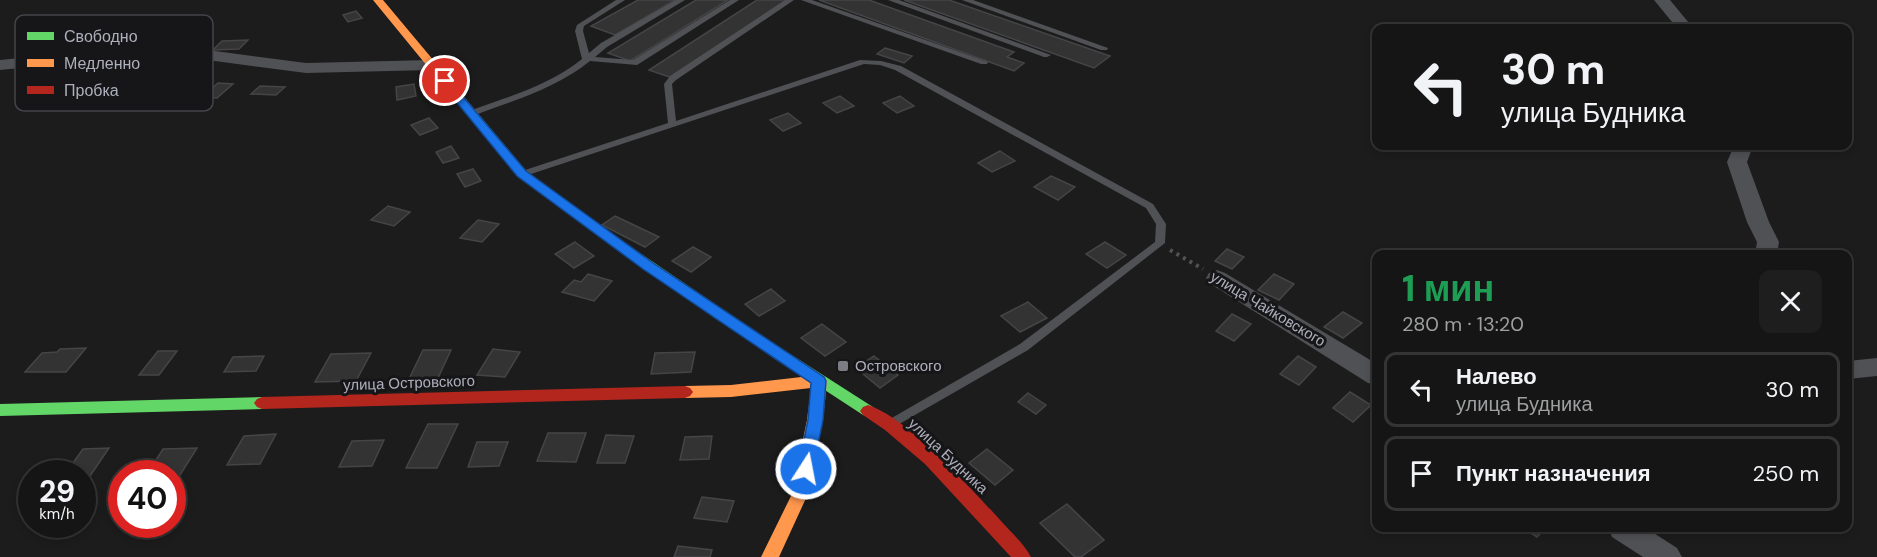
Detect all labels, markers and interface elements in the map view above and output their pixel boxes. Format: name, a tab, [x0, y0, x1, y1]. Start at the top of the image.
legend	[15, 15, 213, 111]
text: Свободно	[64, 26, 138, 47]
text: 30 m	[1501, 42, 1605, 97]
icon: left	[1402, 48, 1480, 126]
text: Медленно	[64, 53, 140, 74]
pin	[419, 55, 470, 106]
icon: arrive	[428, 64, 461, 97]
text: Пробка	[64, 80, 119, 101]
text: улица Будника	[1501, 95, 1685, 130]
text: 1 мин	[1402, 265, 1494, 312]
street label: улица Чайковского	[1207, 267, 1329, 351]
button: close	[1759, 270, 1822, 333]
text: 280 m · 13:20	[1402, 311, 1524, 337]
place label: Островского	[855, 356, 942, 376]
marker: Островского	[836, 359, 850, 373]
text: Налево	[1456, 362, 1537, 391]
street label: улица Островского	[343, 371, 475, 395]
icon: left	[1405, 373, 1438, 406]
text: 30 m	[1765, 375, 1819, 404]
text: улица Будника	[1456, 391, 1593, 417]
street label: улица Будника	[904, 414, 993, 499]
position arrow	[774, 437, 838, 501]
icon: arrive	[1405, 457, 1438, 490]
text: Пункт назначения	[1456, 459, 1651, 488]
text: 250 m	[1752, 459, 1819, 488]
speed limit sign: 40	[108, 460, 186, 538]
text: 29	[39, 472, 75, 511]
text: km/h	[39, 504, 75, 524]

